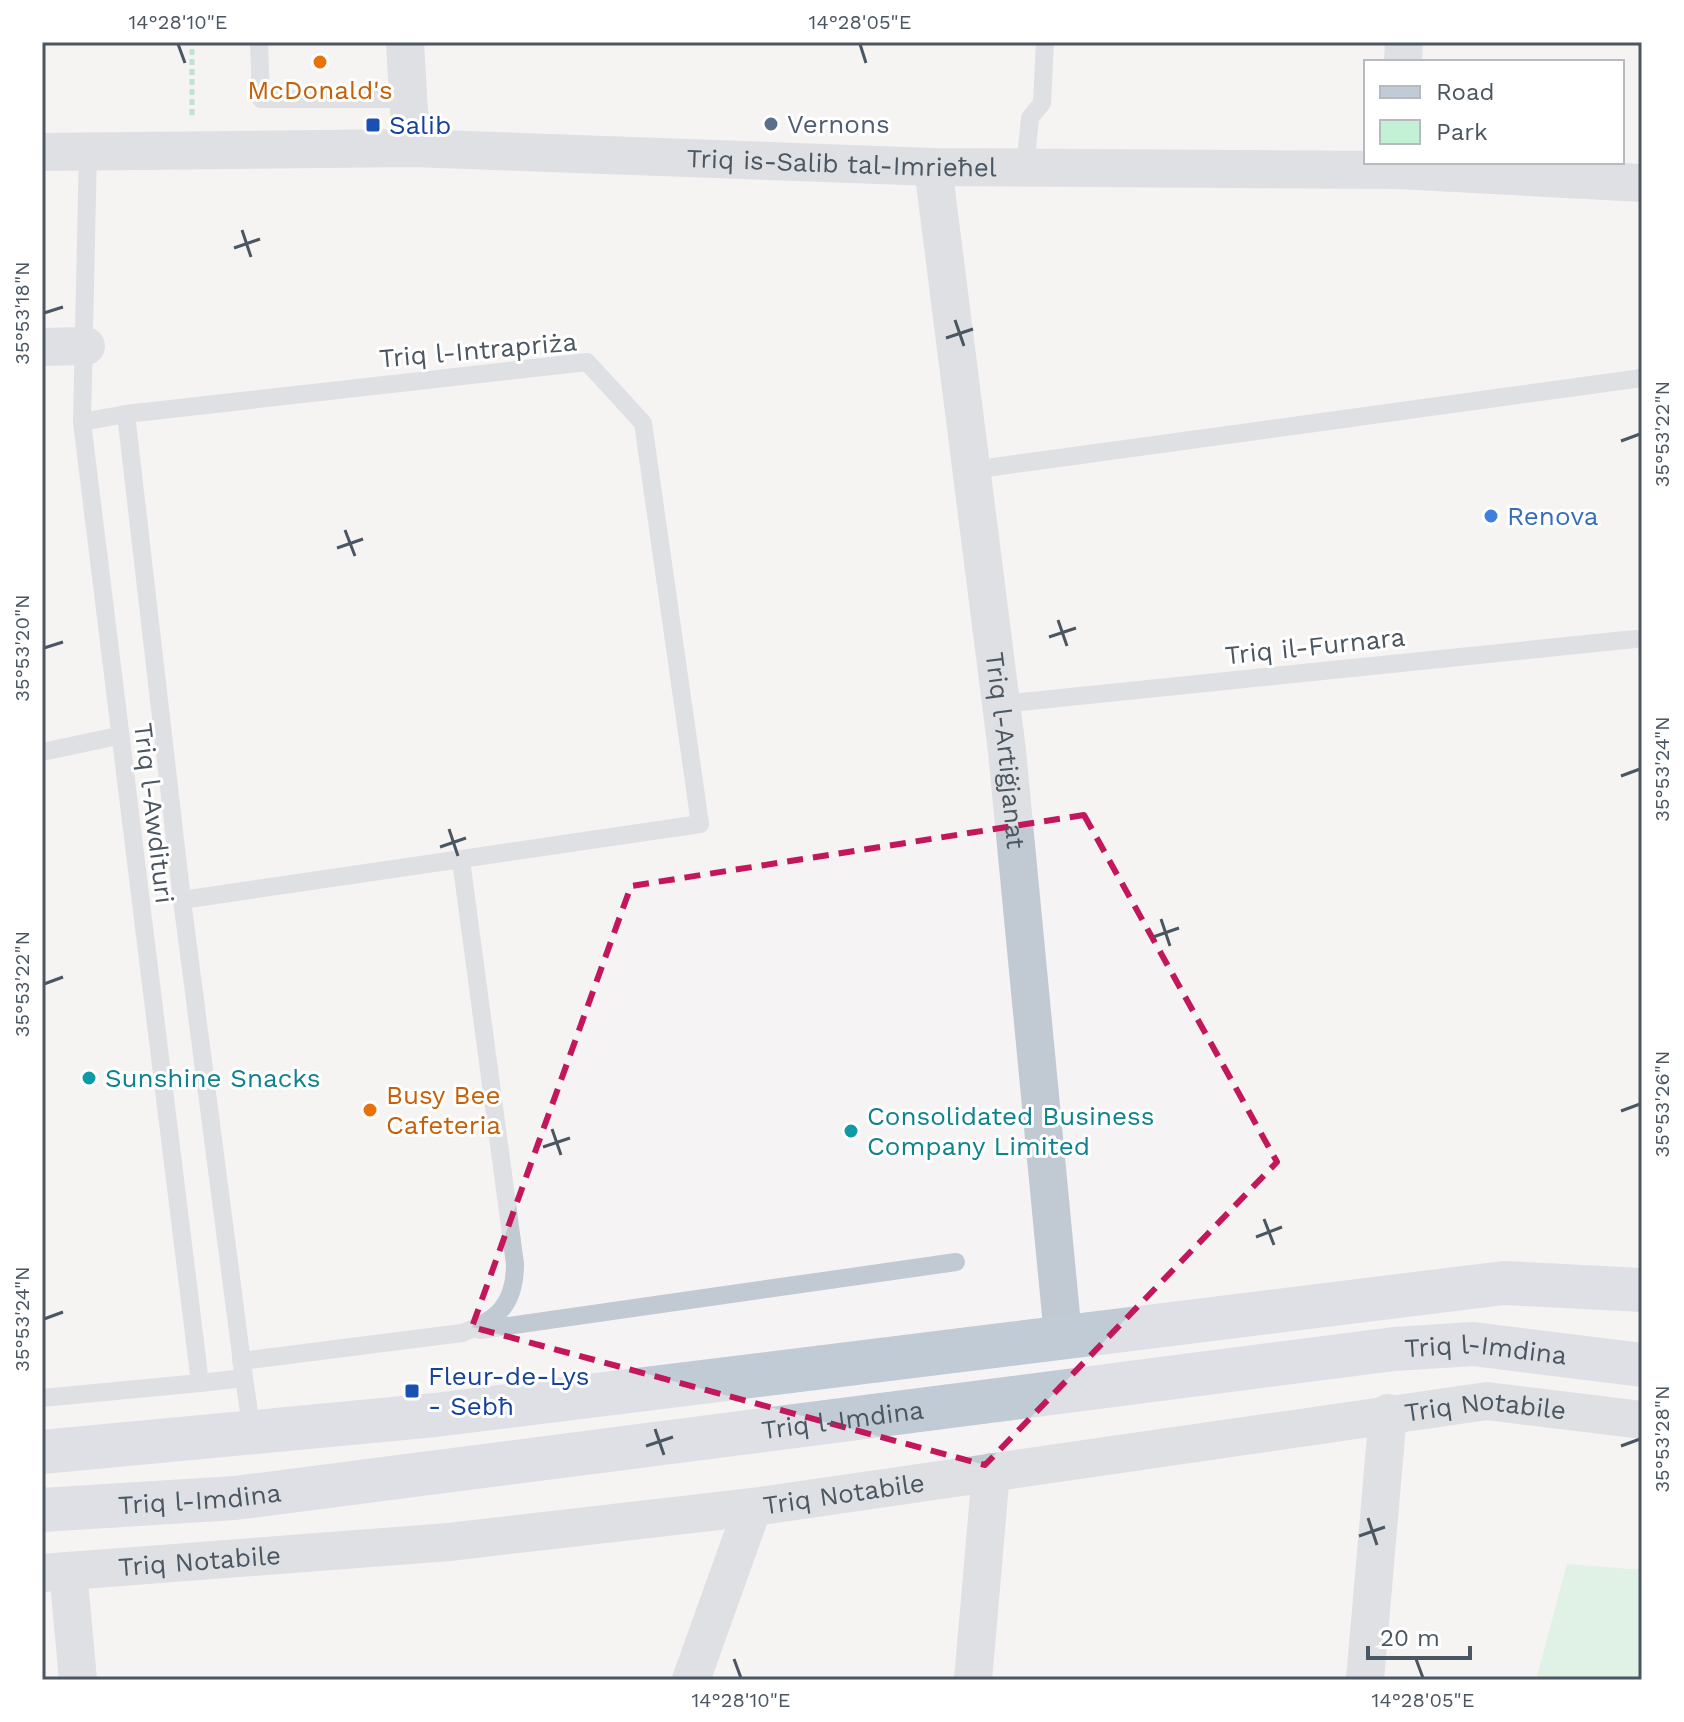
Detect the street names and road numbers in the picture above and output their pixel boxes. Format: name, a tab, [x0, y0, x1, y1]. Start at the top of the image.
street label: Triq is-Salib tal-Imrieħel	[686, 143, 997, 182]
street label: Triq l-Intrapriża	[378, 326, 578, 374]
street label: Triq il-Furnara	[1224, 622, 1407, 670]
street label: Triq l-Artiġjanat	[980, 650, 1031, 850]
street label: Triq l-Awdituri	[128, 721, 180, 905]
street label: Triq l-Imdina	[1404, 1328, 1569, 1371]
street label: Triq Notabile	[1403, 1385, 1568, 1428]
street label: Triq l-Imdina	[760, 1395, 926, 1445]
street label: Triq Notabile	[761, 1467, 927, 1520]
street label: Triq l-Imdina	[117, 1477, 283, 1520]
street label: Triq Notabile	[117, 1540, 282, 1582]

